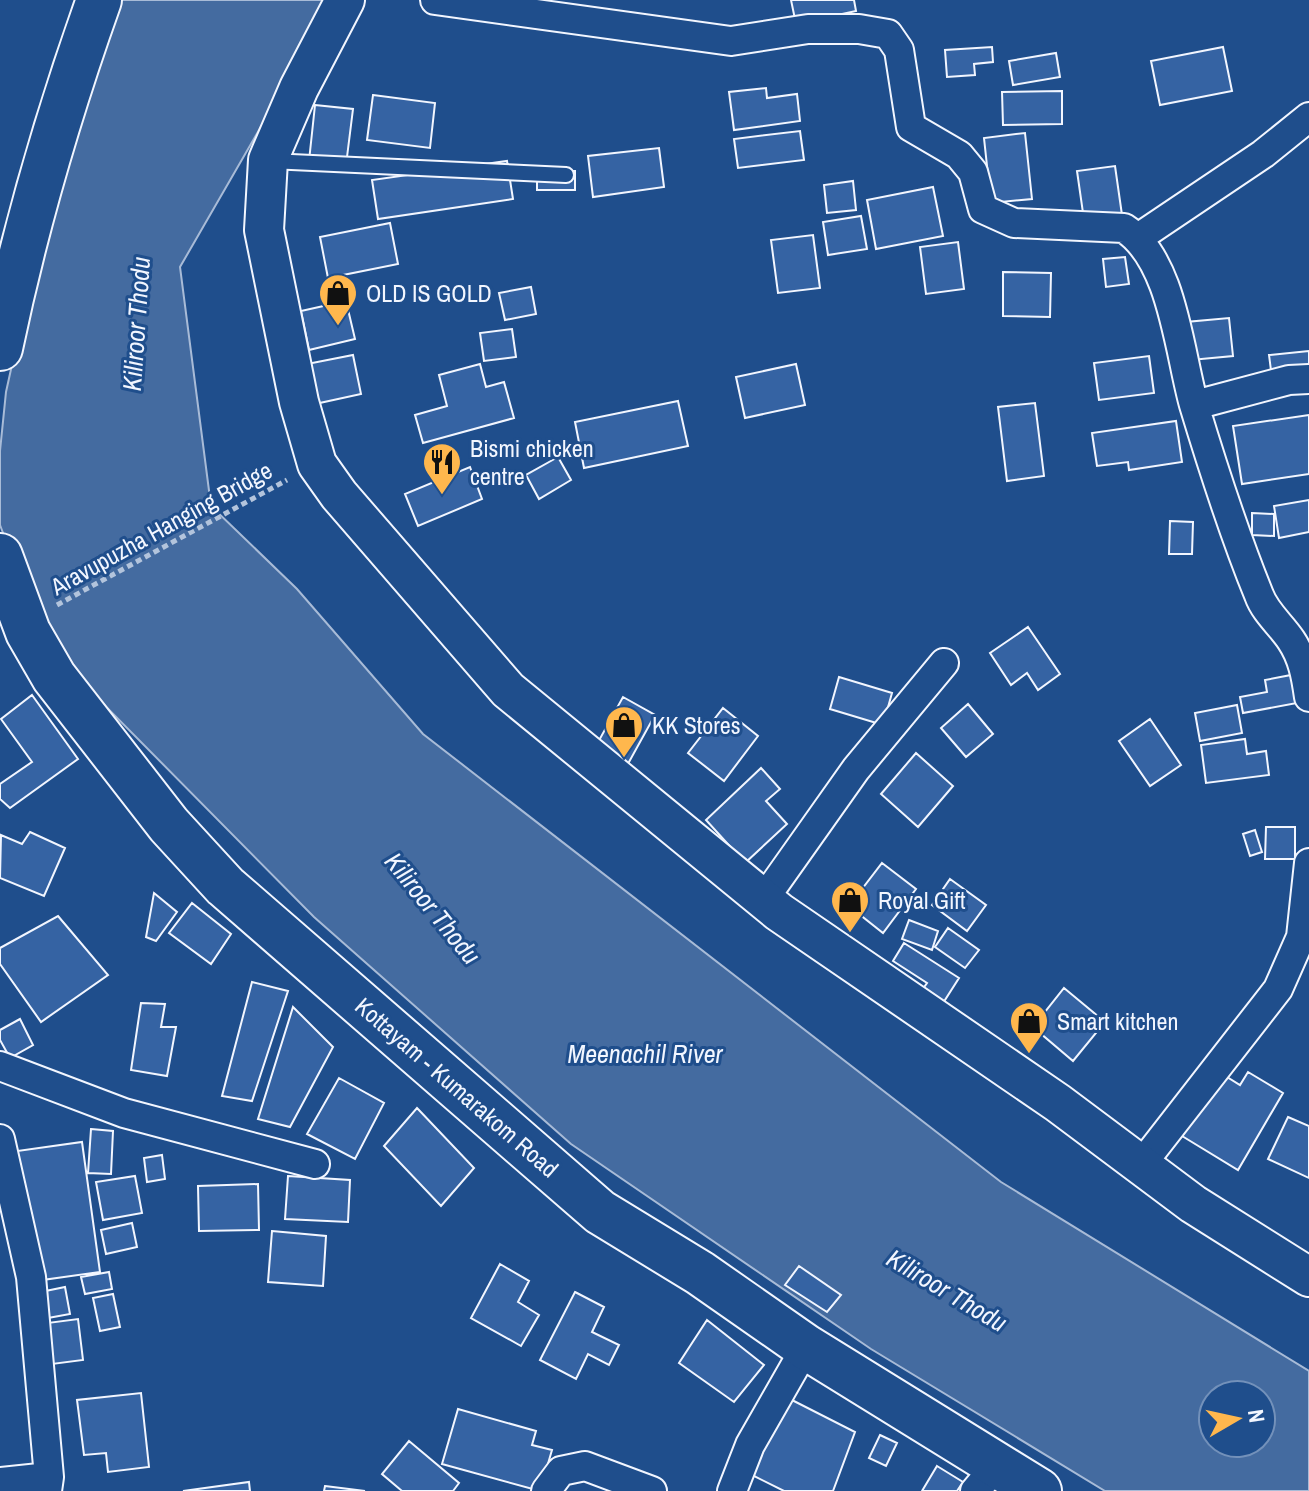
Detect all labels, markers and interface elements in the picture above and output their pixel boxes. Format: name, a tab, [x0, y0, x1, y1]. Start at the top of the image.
water label: Kiliroor Thodu	[114, 255, 158, 392]
shop icon: OLD IS GOLD	[317, 272, 359, 327]
place label: OLD IS GOLD	[366, 277, 492, 309]
place label: Bismi chicken centre	[470, 432, 594, 492]
restaurant icon: Bismi chicken centre	[421, 441, 463, 496]
street label: Aravupuzha Hanging Bridge	[44, 454, 277, 603]
shop icon: KK Stores	[603, 704, 645, 759]
place label: KK Stores	[652, 709, 741, 741]
water label: Kiliroor Thodu	[377, 845, 489, 971]
shop icon: Royal Gift	[829, 879, 871, 934]
place label: Royal Gift	[878, 884, 966, 916]
street label: Kottayam - Kumarakom Road	[349, 990, 565, 1184]
shop icon: Smart kitchen	[1008, 1000, 1050, 1055]
place label: Smart kitchen	[1057, 1005, 1178, 1037]
water label: Meenachil River	[567, 1036, 724, 1071]
water label: Kiliroor Thodu	[880, 1240, 1014, 1340]
north arrow	[1197, 1379, 1277, 1459]
text: N	[1241, 1407, 1273, 1425]

